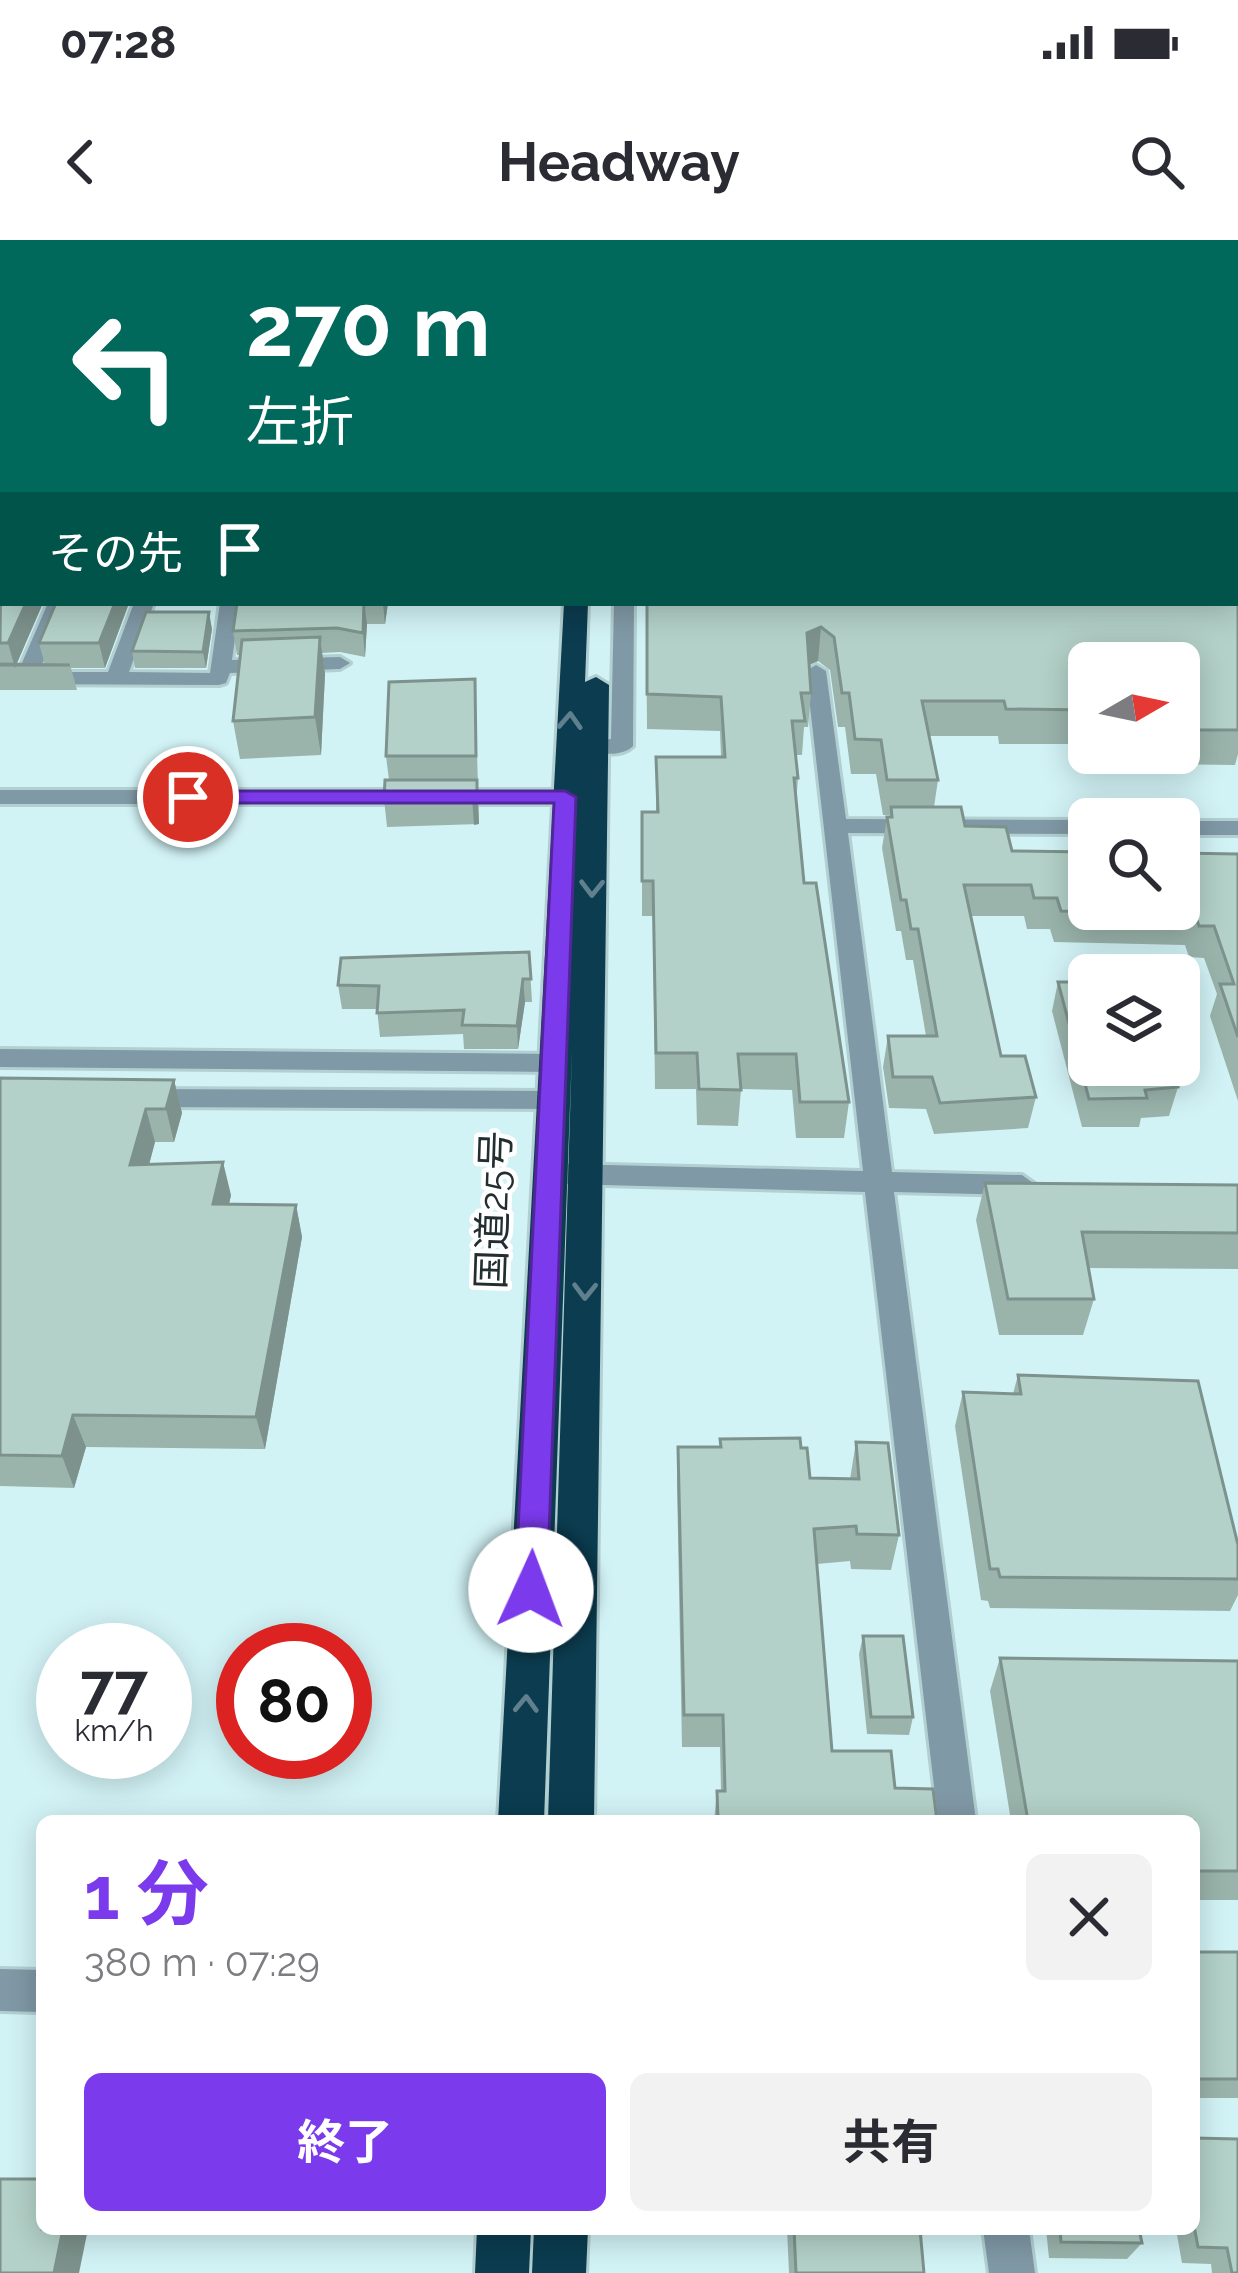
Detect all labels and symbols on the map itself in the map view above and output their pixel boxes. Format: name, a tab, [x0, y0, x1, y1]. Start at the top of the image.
north arrow	[1068, 642, 1200, 774]
one-way arrow	[556, 711, 582, 730]
pin	[137, 746, 239, 848]
one-way arrow	[579, 879, 605, 898]
street label: 国道25号	[467, 1130, 519, 1290]
one-way arrow	[572, 1282, 598, 1301]
position arrow	[468, 1527, 594, 1653]
speed limit sign: 80	[216, 1623, 372, 1779]
one-way arrow	[513, 1694, 539, 1713]

